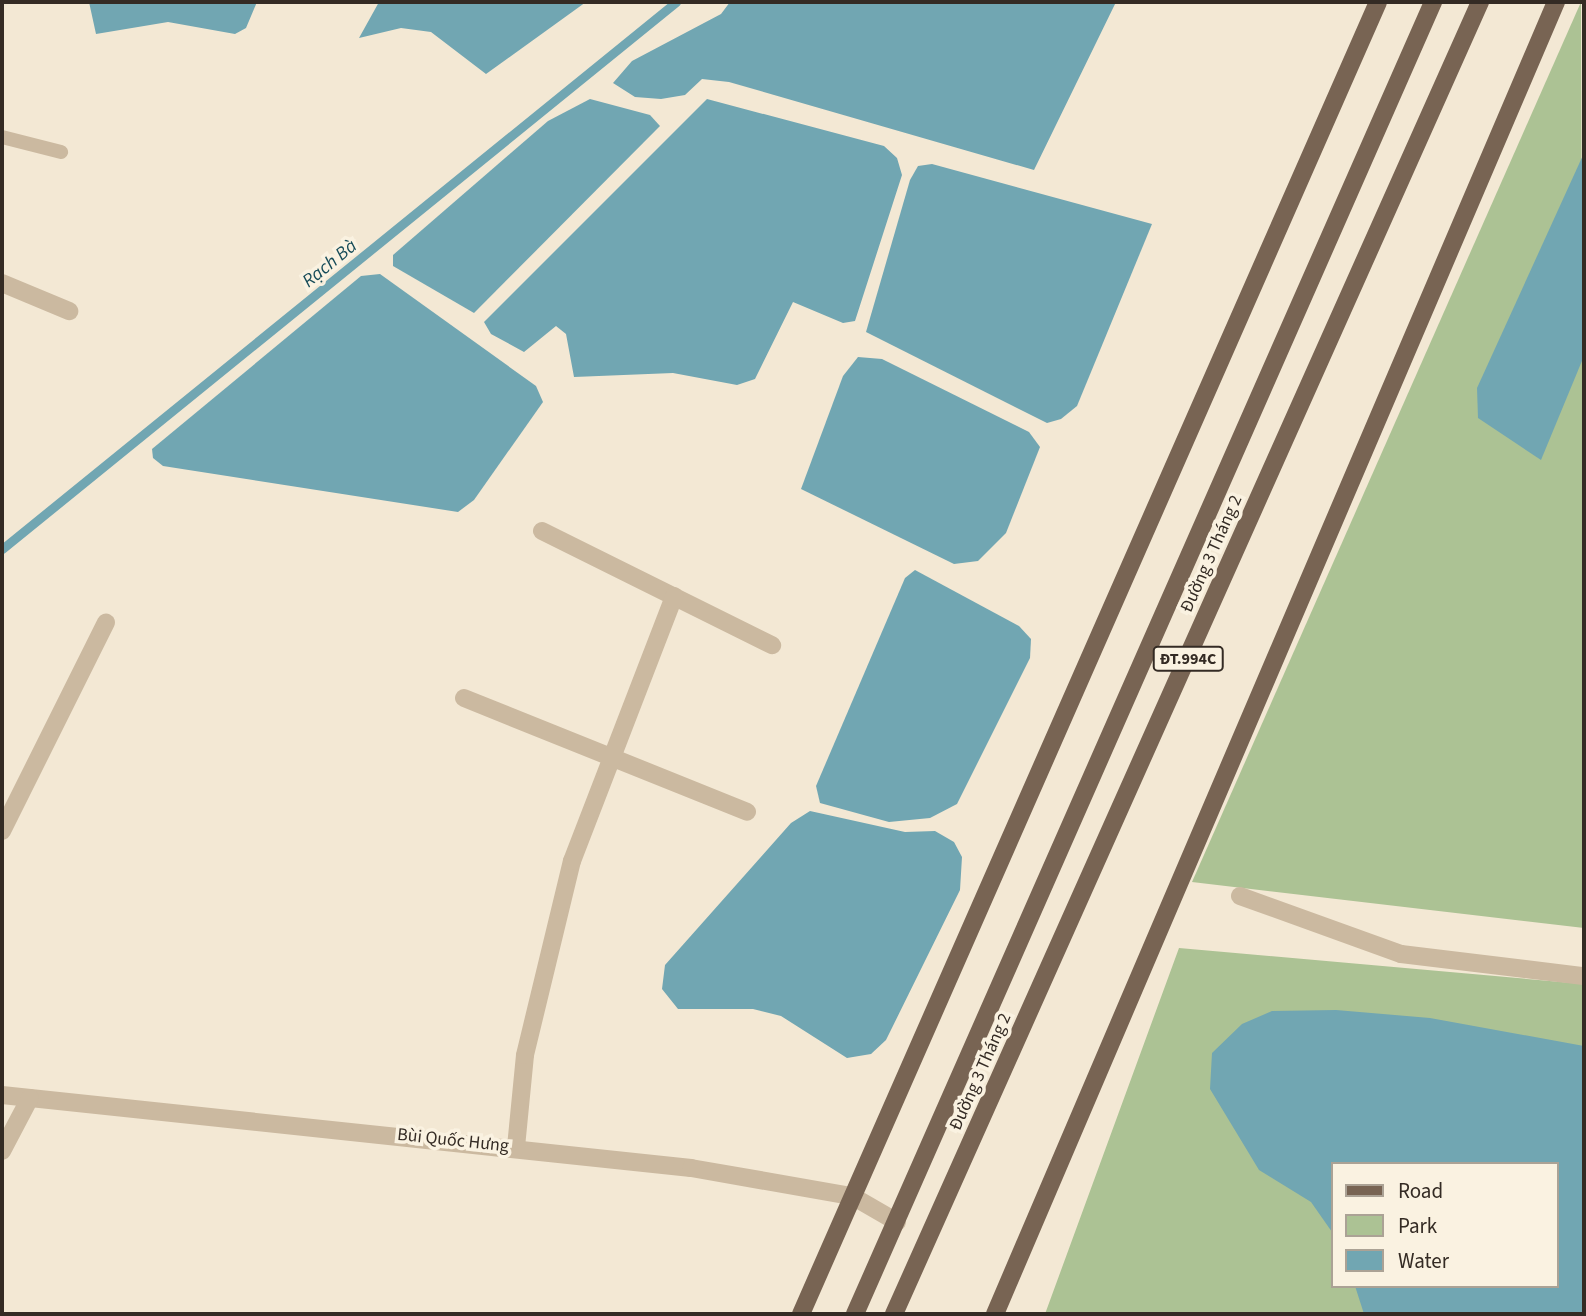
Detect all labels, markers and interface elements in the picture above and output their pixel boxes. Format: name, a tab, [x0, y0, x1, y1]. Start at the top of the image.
water label: Rạch Bà	[298, 235, 362, 293]
street label: Đường 3 Tháng 2	[1177, 492, 1247, 616]
road number: ĐT.994C	[1151, 646, 1225, 672]
street label: Đường 3 Tháng 2	[946, 1010, 1016, 1134]
street label: Bùi Quốc Hưng	[396, 1124, 510, 1158]
legend	[1330, 1162, 1558, 1288]
text: Road	[1398, 1176, 1443, 1206]
text: Park	[1398, 1211, 1437, 1241]
text: Water	[1398, 1246, 1449, 1276]

